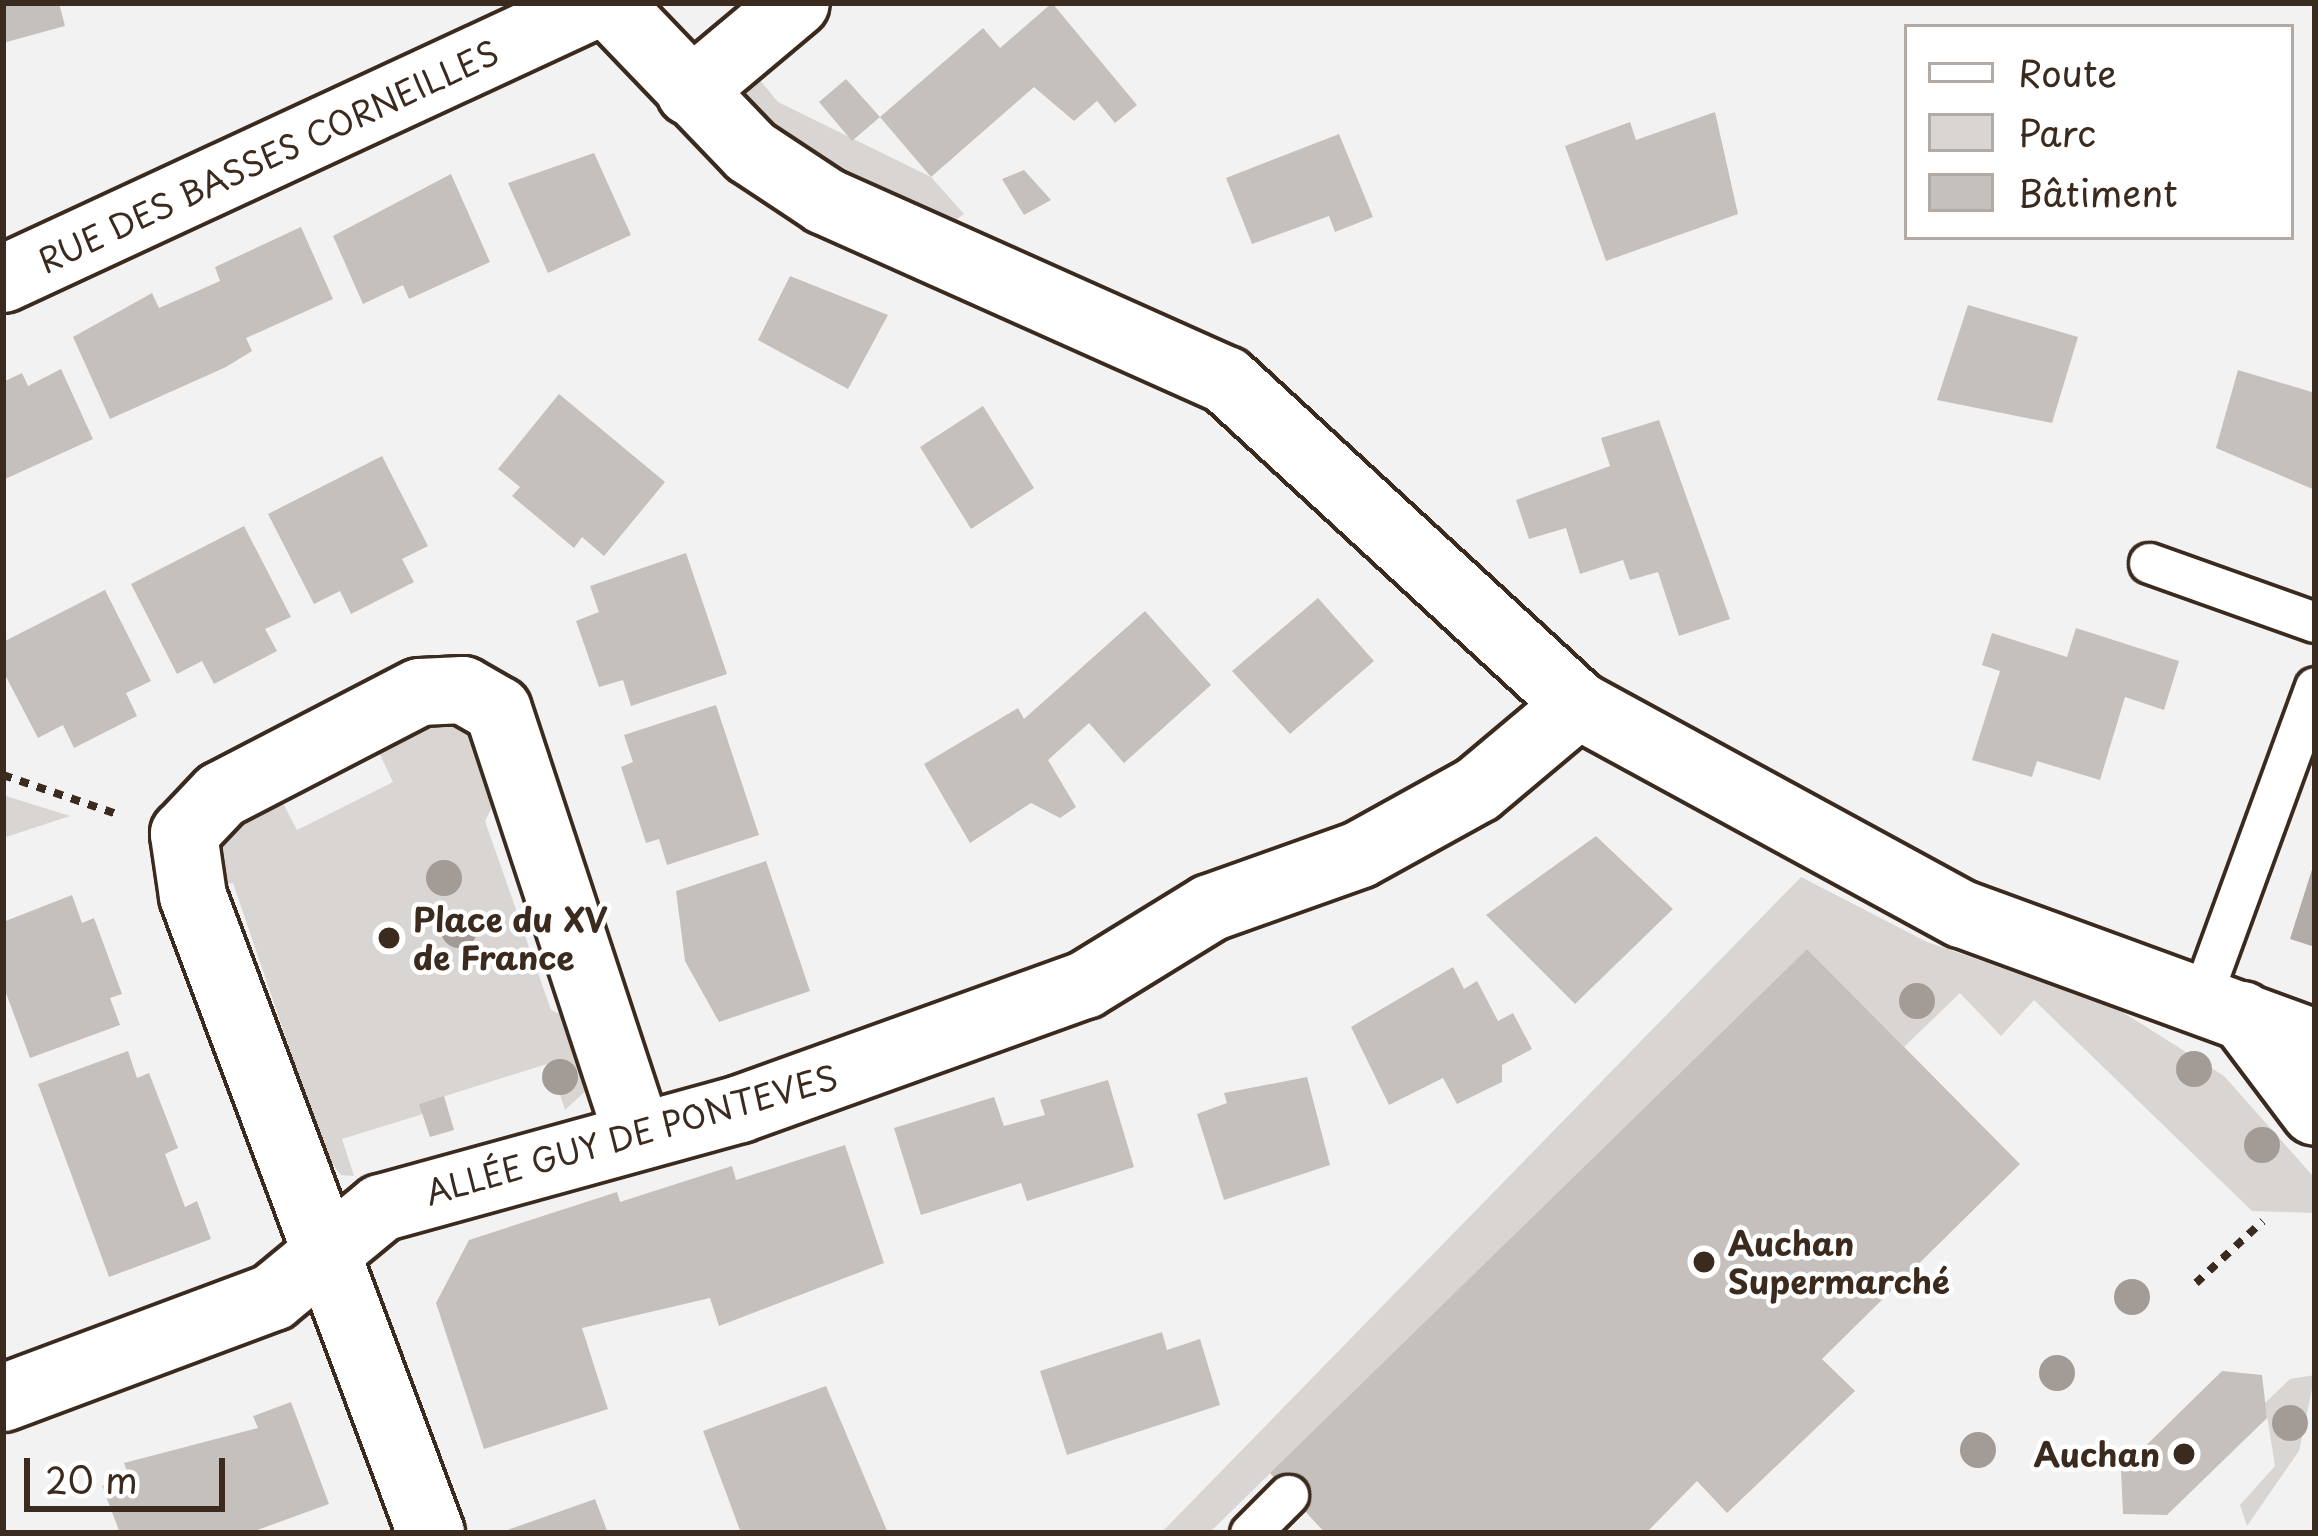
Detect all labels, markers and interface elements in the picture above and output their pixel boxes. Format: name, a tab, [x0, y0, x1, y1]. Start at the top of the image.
legend	[1904, 24, 2294, 240]
street label: RUE DES BASSES CORNEILLES	[29, 30, 507, 282]
text: Route	[2018, 45, 2117, 99]
text: Parc	[2018, 105, 2096, 159]
text: Bâtiment	[2018, 165, 2178, 219]
place label: Place du XV de France	[413, 899, 610, 977]
marker: Place du XV de France	[376, 925, 402, 951]
street label: ALLÉE GUY DE PONTEVES	[416, 1055, 846, 1213]
place label: Auchan Supermarché	[1728, 1223, 1950, 1301]
marker: Auchan Supermarché	[1691, 1249, 1717, 1275]
scale bar	[30, 1434, 231, 1508]
place label: Auchan	[2034, 1434, 2160, 1474]
marker: Auchan	[2171, 1441, 2197, 1467]
text: 20 m	[45, 1452, 138, 1506]

